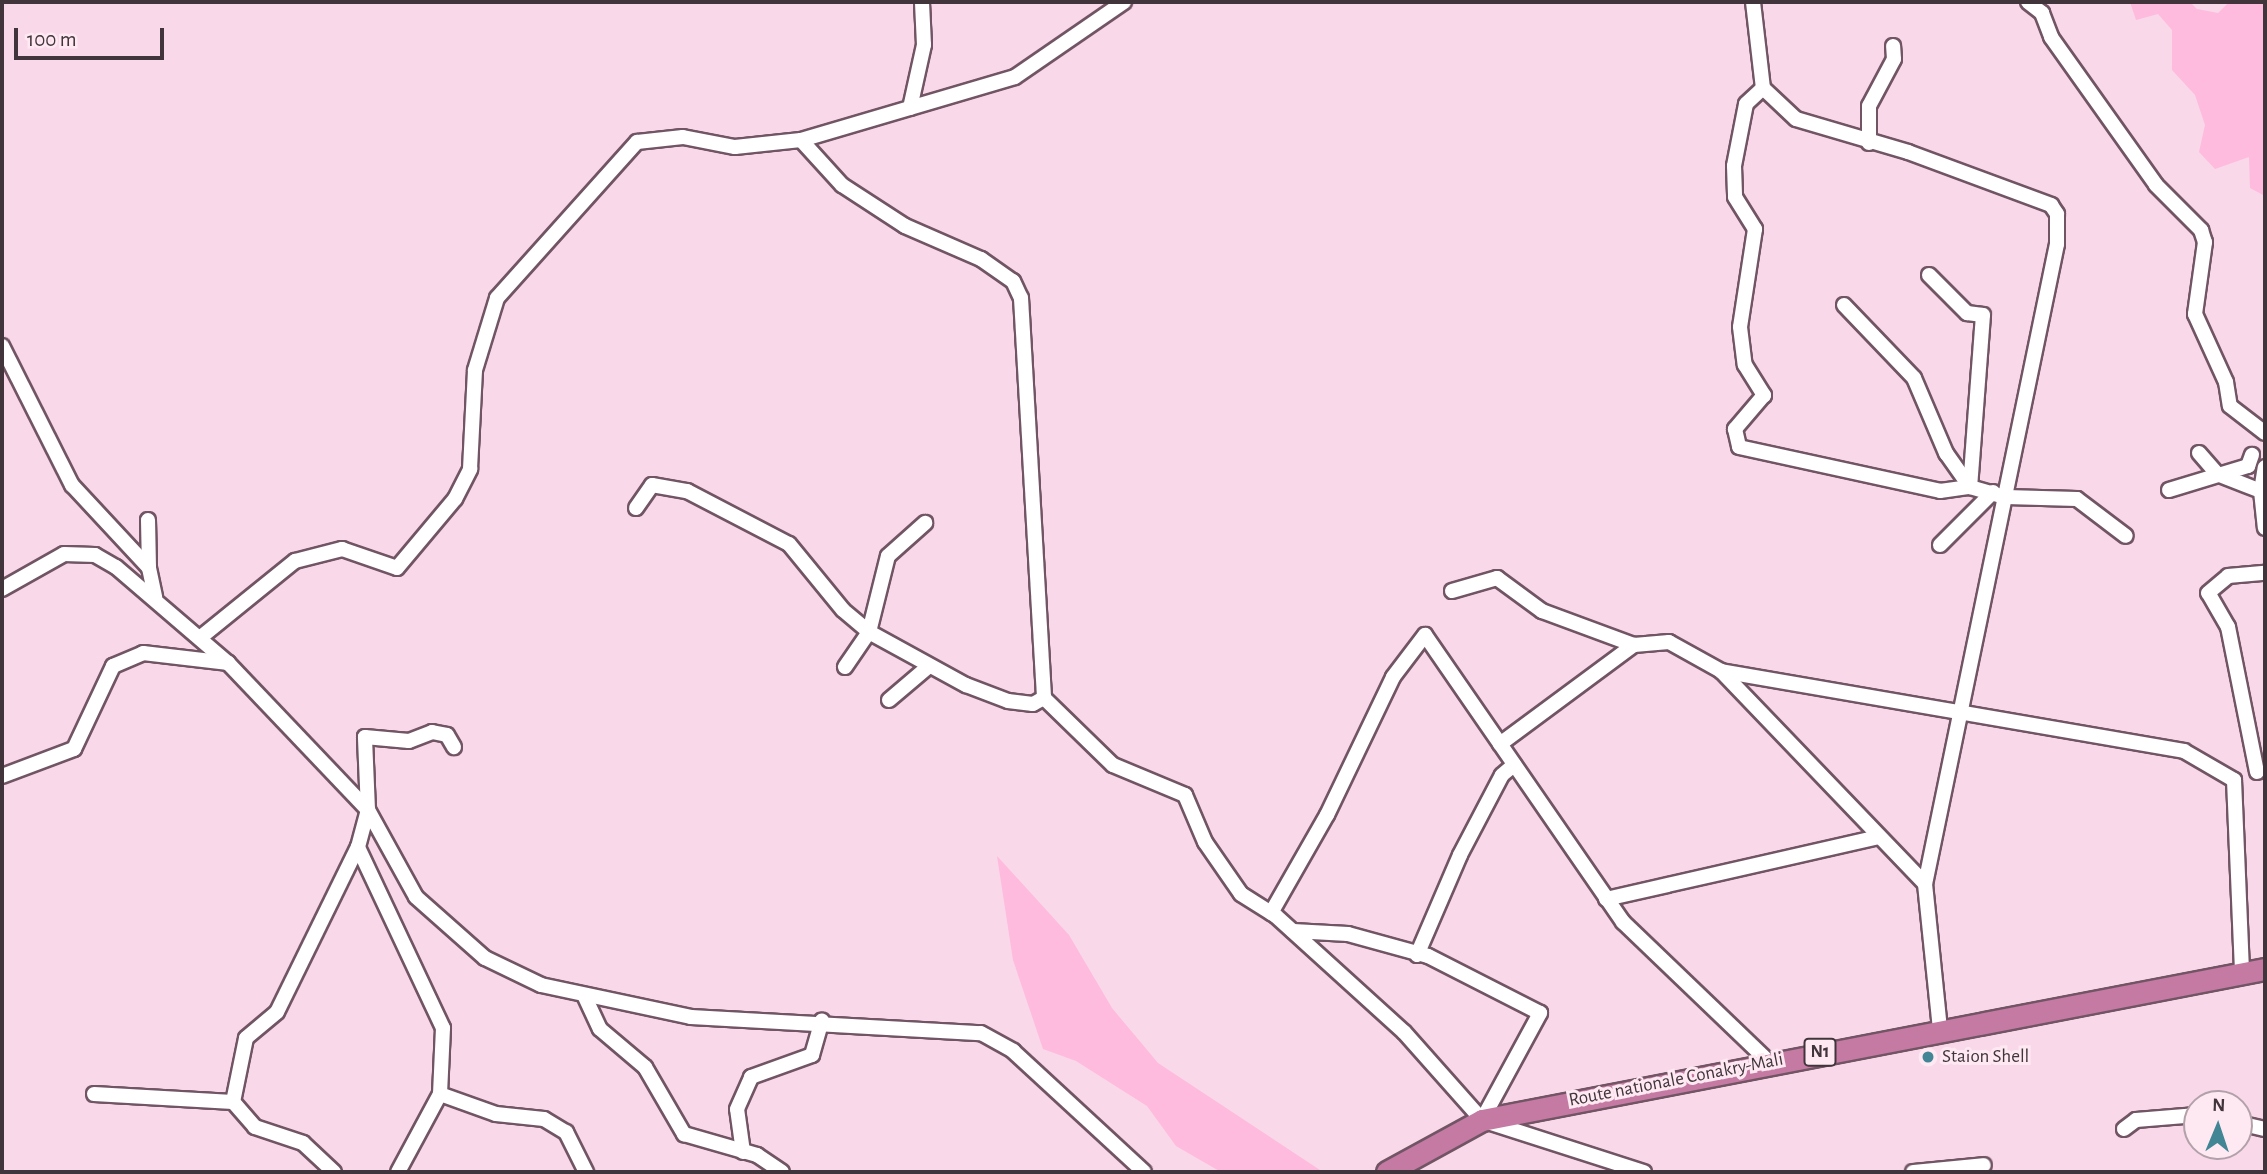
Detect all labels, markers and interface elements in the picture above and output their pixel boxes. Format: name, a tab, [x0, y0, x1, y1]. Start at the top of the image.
scale bar	[18, 14, 168, 58]
text: 100 m	[27, 29, 77, 50]
road number: N1	[1802, 1037, 1838, 1066]
place label: Staion Shell	[1942, 1046, 2029, 1068]
street label: Route nationale Conakry-Mali	[1567, 1048, 1785, 1112]
marker: Staion Shell	[1920, 1049, 1936, 1065]
north arrow	[2183, 1090, 2253, 1160]
text: N	[2212, 1096, 2226, 1115]

